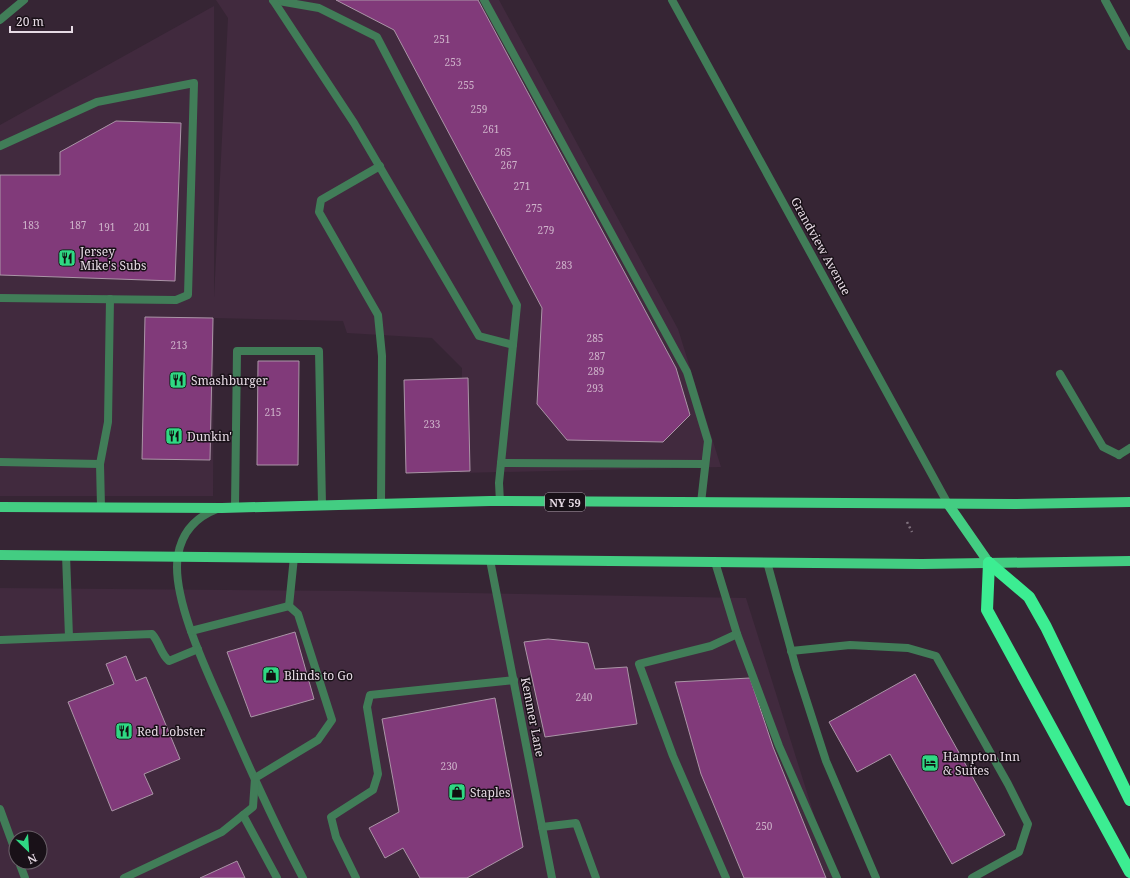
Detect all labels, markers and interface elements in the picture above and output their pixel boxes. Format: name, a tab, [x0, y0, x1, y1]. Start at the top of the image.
scale bar	[10, 8, 72, 34]
text: 20 m	[16, 13, 44, 30]
house number: 251	[434, 32, 450, 46]
house number: 253	[445, 55, 462, 69]
house number: 255	[458, 78, 474, 92]
house number: 259	[471, 102, 487, 116]
house number: 261	[483, 122, 499, 136]
house number: 265	[495, 145, 511, 159]
house number: 267	[501, 158, 518, 172]
house number: 271	[514, 179, 530, 193]
street label: Grandview Avenue	[787, 194, 855, 298]
house number: 275	[526, 201, 542, 215]
house number: 183	[23, 218, 40, 232]
house number: 187	[70, 218, 87, 232]
house number: 191	[99, 220, 115, 234]
house number: 201	[134, 220, 150, 234]
house number: 279	[538, 223, 554, 237]
place label: Jersey Mike's Subs	[79, 243, 146, 274]
restaurant icon: Jersey Mike's Subs	[57, 248, 77, 268]
house number: 283	[556, 258, 573, 272]
house number: 285	[587, 331, 603, 345]
house number: 213	[171, 338, 188, 352]
house number: 287	[589, 349, 606, 363]
house number: 289	[588, 364, 604, 378]
restaurant icon: Smashburger	[168, 370, 188, 390]
place label: Smashburger	[191, 372, 268, 389]
house number: 293	[587, 381, 604, 395]
house number: 215	[265, 405, 281, 419]
house number: 233	[424, 417, 441, 431]
restaurant icon: Dunkin'	[164, 426, 184, 446]
place label: Dunkin'	[187, 428, 232, 445]
road number: NY 59	[545, 493, 585, 511]
shop icon: Blinds to Go	[261, 665, 281, 685]
place label: Blinds to Go	[284, 667, 353, 684]
street label: Kemmer Lane	[517, 676, 549, 758]
house number: 240	[576, 690, 593, 704]
restaurant icon: Red Lobster	[114, 721, 134, 741]
place label: Red Lobster	[137, 723, 206, 740]
place label: Hampton Inn & Suites	[943, 748, 1020, 779]
hotel icon: Hampton Inn & Suites	[920, 753, 940, 773]
house number: 230	[441, 759, 458, 773]
shop icon: Staples	[447, 782, 467, 802]
place label: Staples	[470, 784, 510, 801]
house number: 250	[756, 819, 773, 833]
north arrow	[8, 830, 48, 870]
text: N	[25, 851, 40, 868]

